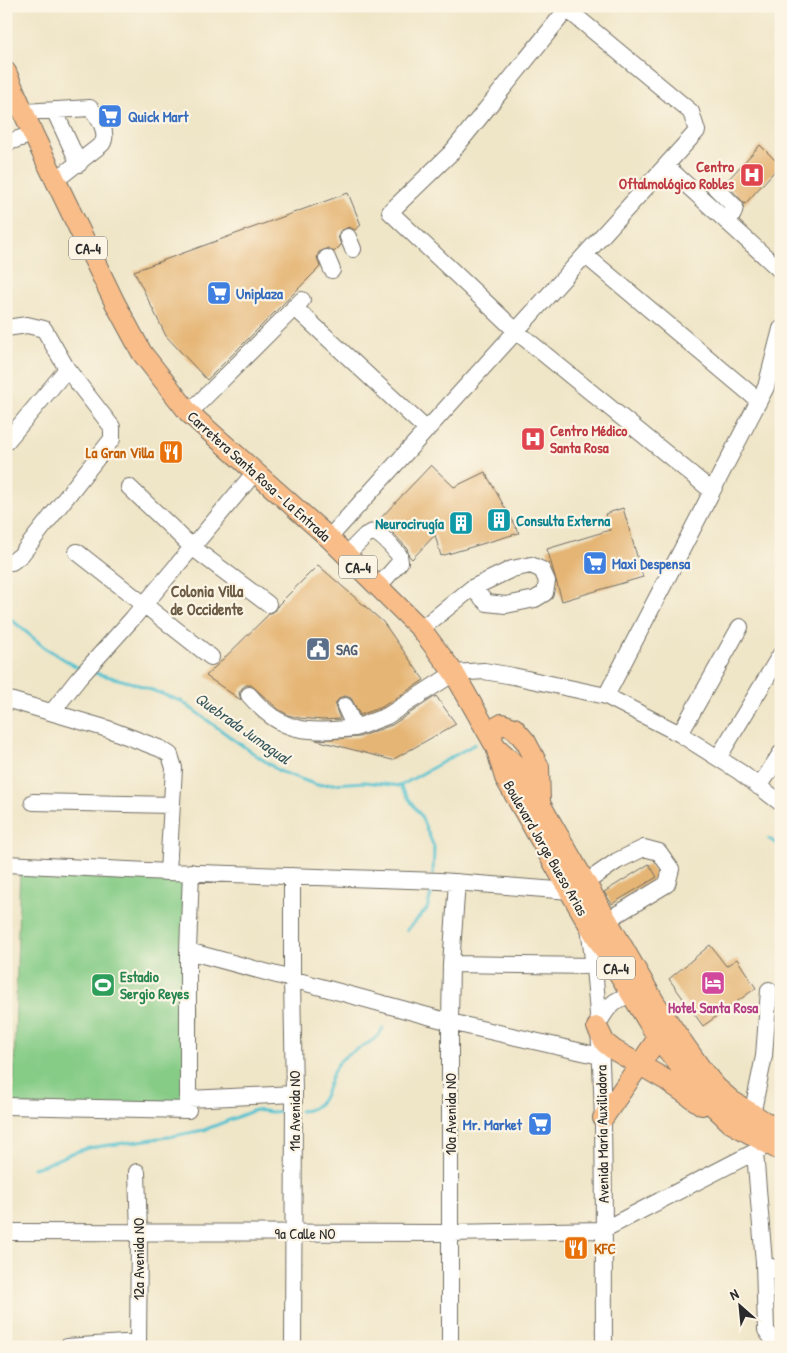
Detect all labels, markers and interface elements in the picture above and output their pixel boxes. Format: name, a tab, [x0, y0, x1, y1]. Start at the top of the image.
supermarket icon: Quick Mart	[97, 103, 123, 129]
place label: Quick Mart	[128, 106, 189, 127]
place label: Centro Oftalmológico Robles	[619, 156, 734, 195]
hospital icon: Centro Oftalmológico Robles	[739, 162, 765, 188]
road number: CA-4	[69, 237, 107, 260]
supermarket icon: Uniplaza	[206, 280, 232, 306]
place label: Uniplaza	[236, 283, 283, 305]
street label: Carretera Santa Rosa - La Entrada	[183, 406, 335, 546]
place label: Centro Médico Santa Rosa	[550, 420, 627, 458]
hospital icon: Centro Médico Santa Rosa	[520, 426, 546, 452]
restaurant icon: La Gran Villa	[158, 439, 184, 465]
place label: La Gran Villa	[86, 442, 154, 463]
building icon: Consulta Externa	[486, 507, 512, 533]
building icon: Neurocirugía	[448, 510, 474, 536]
place label: Consulta Externa	[516, 510, 610, 531]
place label: Neurocirugía	[375, 513, 444, 535]
supermarket icon: Maxi Despensa	[582, 550, 608, 576]
place label: Maxi Despensa	[612, 553, 690, 575]
road number: CA-4	[339, 556, 377, 578]
district label: Colonia Villa de Occidente	[171, 580, 244, 620]
public building icon: SAG	[305, 636, 331, 662]
place label: SAG	[336, 639, 358, 660]
water label: Quebrada Jumagual	[191, 687, 296, 770]
street label: Boulevard Jorge Bueso Arias	[499, 776, 593, 920]
road number: CA-4	[597, 956, 635, 980]
place label: Estadio Sergio Reyes	[120, 966, 189, 1005]
hotel icon: Hotel Santa Rosa	[700, 970, 726, 996]
sports icon: Estadio Sergio Reyes	[90, 972, 116, 998]
place label: Hotel Santa Rosa	[668, 997, 758, 1018]
street label: Avenida María Auxiliadora	[590, 1065, 614, 1203]
street label: 11a Avenida NO	[284, 1070, 305, 1152]
street label: 10a Avenida NO	[440, 1073, 461, 1155]
supermarket icon: Mr. Market	[527, 1111, 553, 1137]
place label: Mr. Market	[463, 1114, 523, 1135]
street label: 12a Avenida NO	[128, 1218, 149, 1300]
street label: 9a Calle NO	[274, 1223, 336, 1244]
restaurant icon: KFC	[563, 1235, 589, 1261]
place label: KFC	[594, 1238, 616, 1259]
north arrow	[714, 1280, 764, 1330]
text: N	[726, 1284, 742, 1304]

